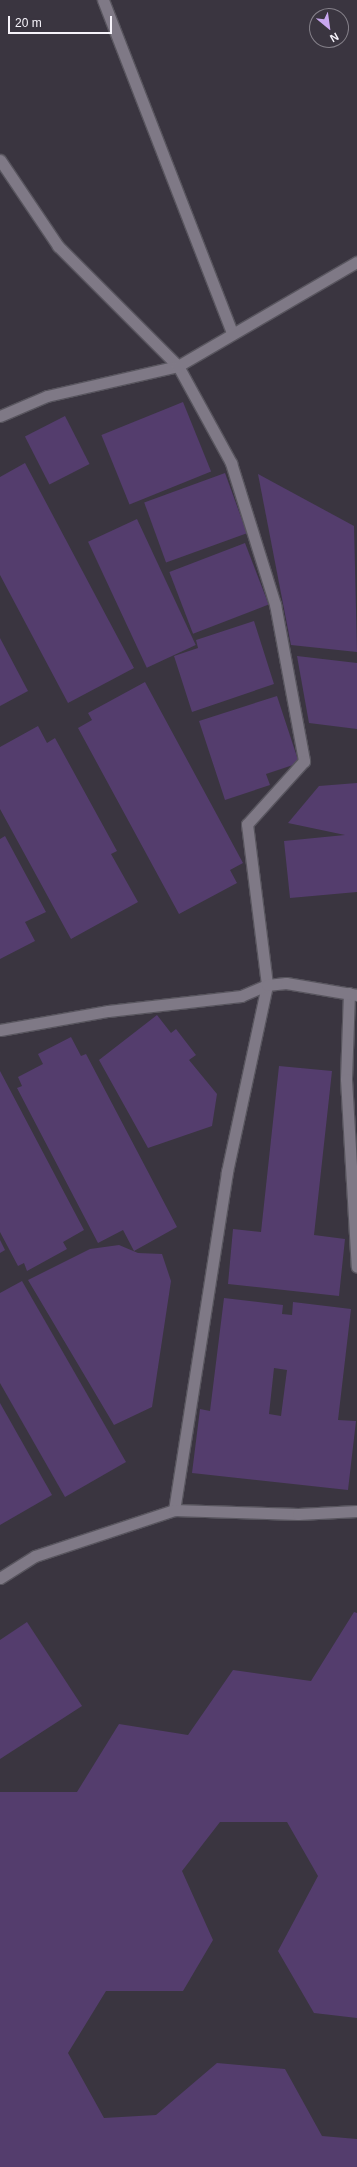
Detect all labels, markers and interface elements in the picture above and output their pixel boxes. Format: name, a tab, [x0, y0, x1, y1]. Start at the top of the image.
scale bar	[10, 8, 114, 34]
north arrow	[309, 8, 349, 48]
text: 20 m	[15, 16, 42, 30]
text: N	[328, 30, 341, 45]

